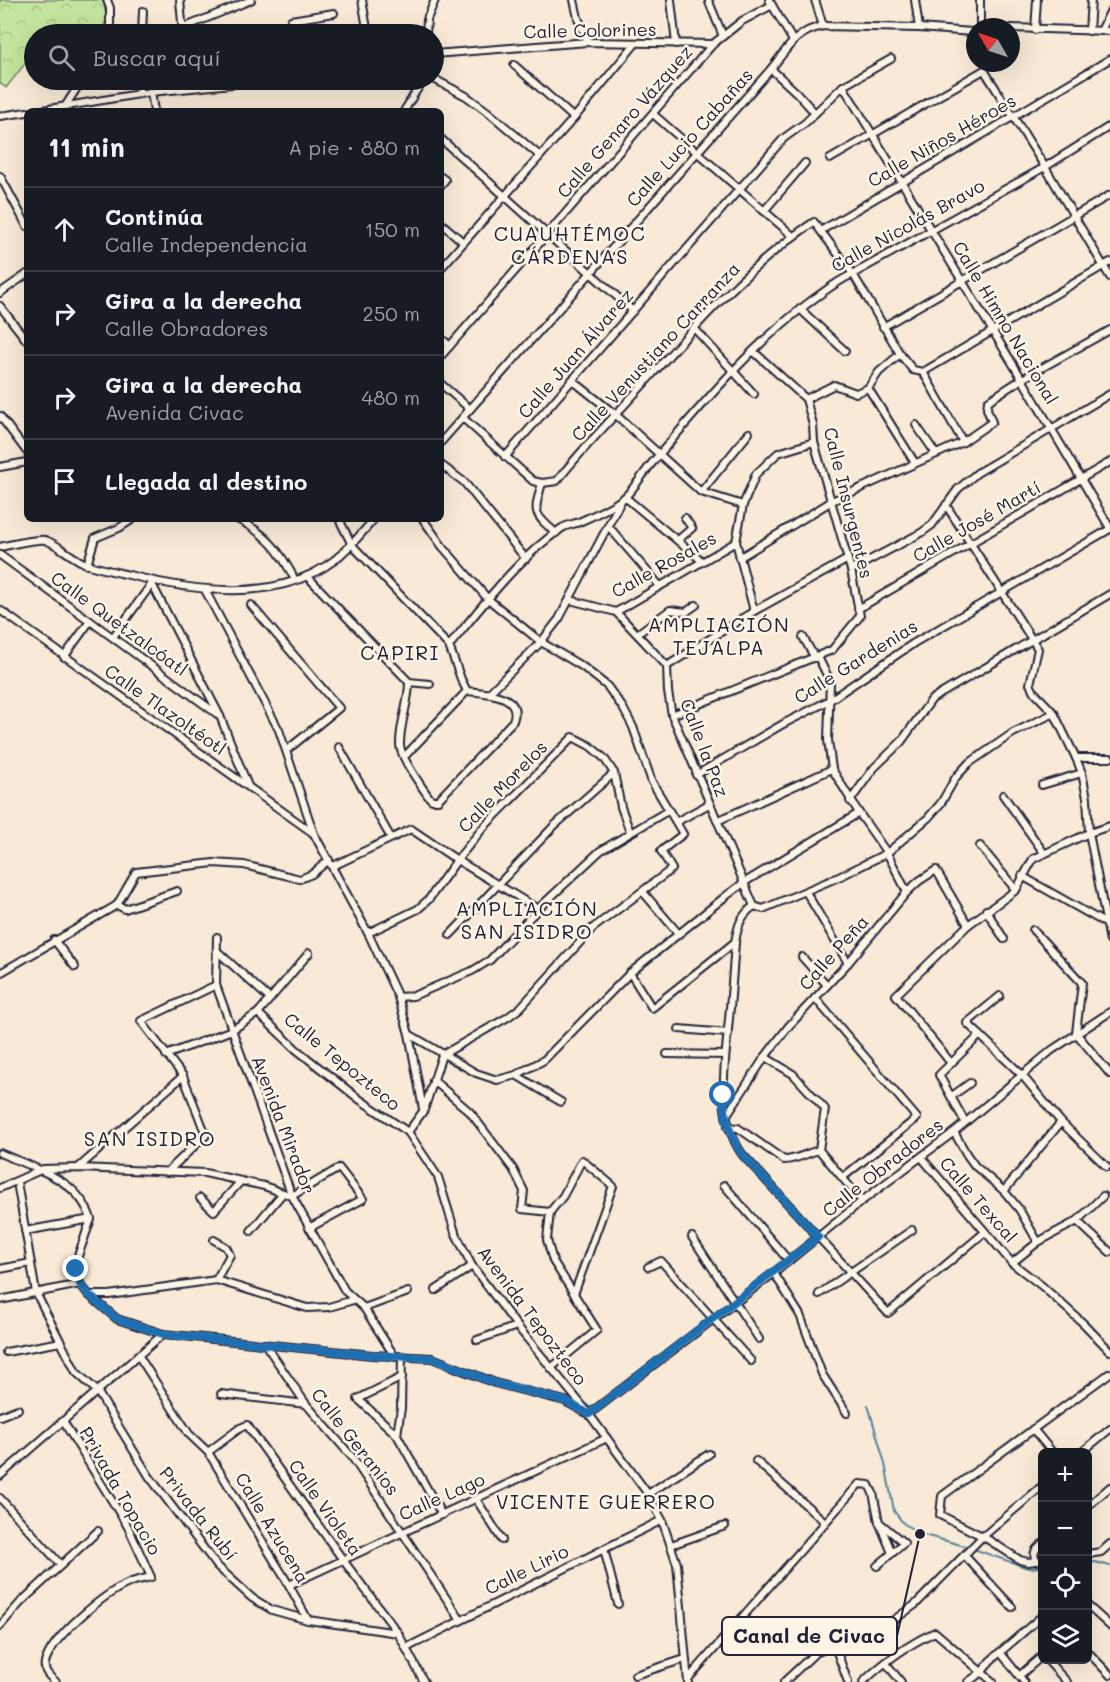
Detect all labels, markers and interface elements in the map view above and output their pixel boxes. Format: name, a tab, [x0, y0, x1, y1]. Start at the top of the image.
street label: Calle Colorines	[523, 17, 657, 43]
north arrow	[966, 18, 1020, 72]
search box	[24, 24, 444, 90]
street label: Calle Genaro Vázquez	[551, 40, 697, 203]
icon: search	[45, 41, 78, 74]
text: Buscar aquí	[93, 43, 221, 72]
street label: Calle Lucio Cabañas	[621, 63, 758, 212]
street label: Calle Niños Héroes	[863, 88, 1020, 192]
text: 11 min	[48, 130, 125, 164]
text: A pie · 880 m	[289, 134, 420, 160]
street label: Calle Nicolás Bravo	[827, 173, 989, 277]
text: Continúa	[105, 202, 203, 231]
icon: ahead	[48, 213, 81, 246]
text: 150 m	[365, 216, 420, 242]
district label: CUAUHTÉMOC CÁRDENAS	[494, 220, 646, 269]
text: Calle Independencia	[105, 231, 308, 257]
street label: Calle Himno Nacional	[948, 237, 1064, 408]
street label: Calle Venustiano Carranza	[566, 257, 745, 446]
street label: Calle Juan Álvarez	[512, 283, 638, 423]
text: Gira a la derecha	[105, 286, 302, 315]
icon: right	[48, 297, 81, 330]
text: 250 m	[363, 300, 420, 326]
text: Calle Obradores	[105, 315, 268, 341]
text: Gira a la derecha	[105, 370, 302, 399]
icon: right	[48, 381, 81, 414]
text: 480 m	[361, 384, 420, 410]
text: Avenida Civac	[105, 399, 244, 425]
street label: Calle Insurgentes	[819, 425, 879, 581]
icon: arrive	[48, 465, 81, 498]
text: Llegada al destino	[105, 467, 307, 496]
street label: Calle José Martí	[908, 475, 1045, 568]
street label: Calle Rosales	[607, 525, 720, 603]
street label: Calle Quetzalcóatl	[46, 565, 193, 681]
district label: AMPLIACIÓN TEJALPA	[648, 611, 790, 660]
street label: Calle Gardenias	[789, 613, 922, 709]
district label: CAPIRI	[360, 639, 440, 665]
street label: Calle Tlazoltéotl	[100, 658, 231, 760]
street label: Calle la Paz	[675, 695, 735, 800]
street label: Calle Morelos	[452, 735, 552, 837]
district label: AMPLIACIÓN SAN ISIDRO	[456, 895, 598, 944]
street label: Calle Peña	[793, 910, 873, 995]
street label: Calle Tepozteco	[279, 1007, 406, 1116]
street label: Avenida Mirador	[246, 1052, 321, 1197]
route start	[709, 1081, 735, 1107]
street label: Calle Obradores	[817, 1113, 948, 1222]
district label: SAN ISIDRO	[84, 1125, 216, 1151]
street label: Calle Texcal	[935, 1151, 1023, 1247]
street label: Avenida Tepozteco	[473, 1241, 593, 1390]
route end	[62, 1255, 88, 1281]
street label: Calle Geranios	[306, 1383, 405, 1500]
street label: Privada Topacio	[74, 1422, 168, 1559]
map controls	[1038, 1448, 1092, 1664]
button: +	[1038, 1448, 1092, 1502]
street label: Calle Violeta	[284, 1454, 368, 1560]
street label: Privada Rubí	[154, 1461, 243, 1565]
street label: Calle Lago	[395, 1466, 489, 1526]
street label: Calle Azucena	[230, 1468, 315, 1587]
district label: VICENTE GUERRERO	[496, 1488, 716, 1514]
button: −	[1038, 1502, 1092, 1556]
street label: Calle Lirio	[481, 1538, 573, 1600]
button: locate	[1038, 1556, 1092, 1610]
button: layers	[1038, 1610, 1092, 1664]
callout: Canal de Civac	[722, 1617, 897, 1655]
text: Canal de Civac	[733, 1622, 885, 1648]

